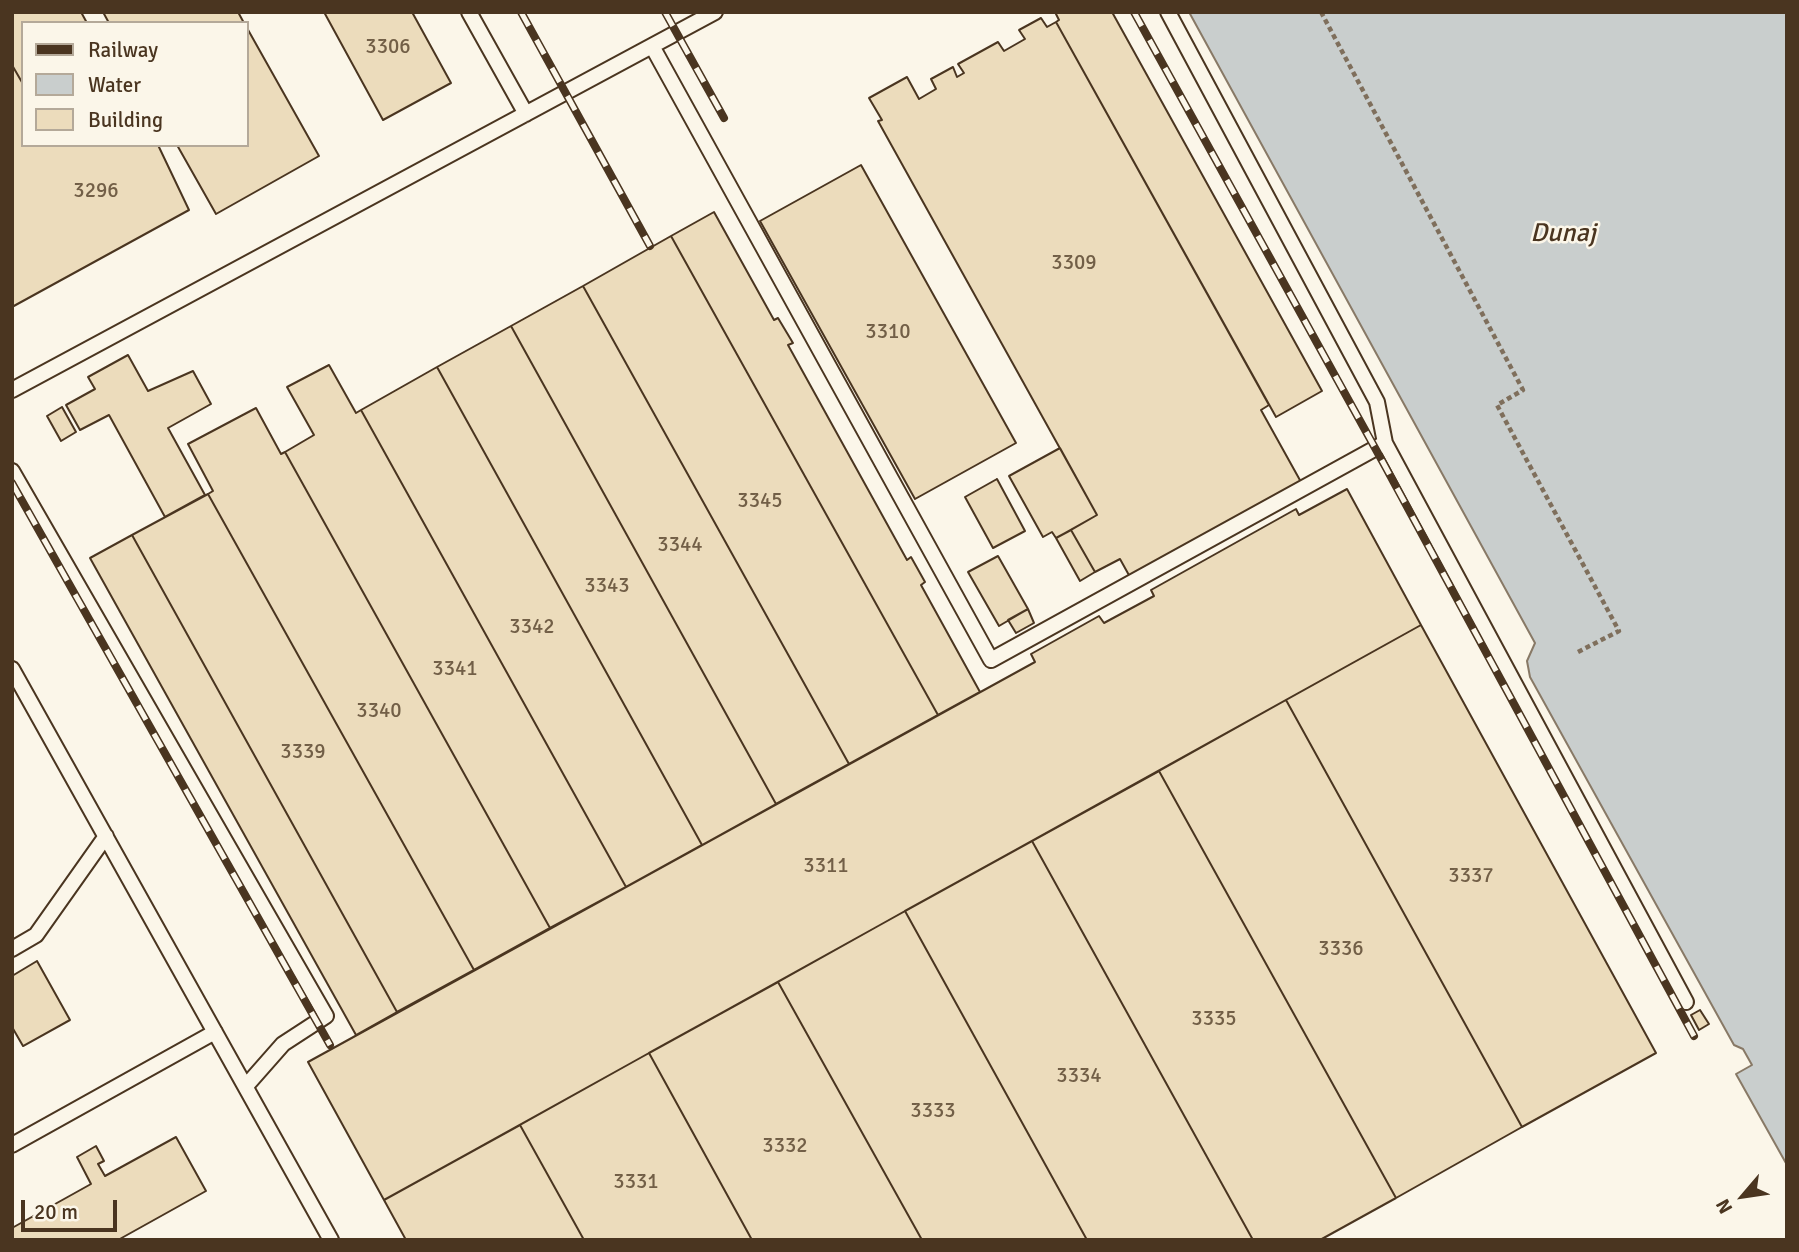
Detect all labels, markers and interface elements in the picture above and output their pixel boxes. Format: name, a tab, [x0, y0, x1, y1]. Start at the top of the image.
legend	[21, 21, 248, 147]
house number: 3306	[365, 34, 411, 60]
text: Railway	[88, 37, 158, 63]
text: Water	[88, 72, 141, 98]
text: Building	[88, 107, 163, 133]
house number: 3296	[73, 178, 119, 204]
water label: Dunaj	[1530, 218, 1596, 250]
house number: 3309	[1051, 250, 1097, 276]
house number: 3310	[865, 319, 911, 345]
house number: 3345	[737, 488, 783, 514]
house number: 3344	[657, 532, 703, 558]
house number: 3343	[584, 573, 630, 599]
house number: 3342	[509, 614, 555, 640]
house number: 3341	[432, 656, 478, 682]
house number: 3340	[356, 698, 402, 724]
house number: 3339	[280, 739, 326, 765]
house number: 3311	[803, 853, 849, 879]
house number: 3337	[1448, 863, 1494, 889]
house number: 3336	[1318, 936, 1364, 962]
house number: 3335	[1191, 1006, 1237, 1032]
house number: 3334	[1056, 1063, 1102, 1089]
house number: 3333	[910, 1098, 956, 1124]
house number: 3332	[762, 1133, 808, 1159]
north arrow	[1708, 1161, 1778, 1231]
house number: 3331	[613, 1169, 659, 1195]
scale bar	[24, 1186, 121, 1230]
text: N	[1711, 1195, 1738, 1218]
text: 20 m	[34, 1199, 78, 1225]

